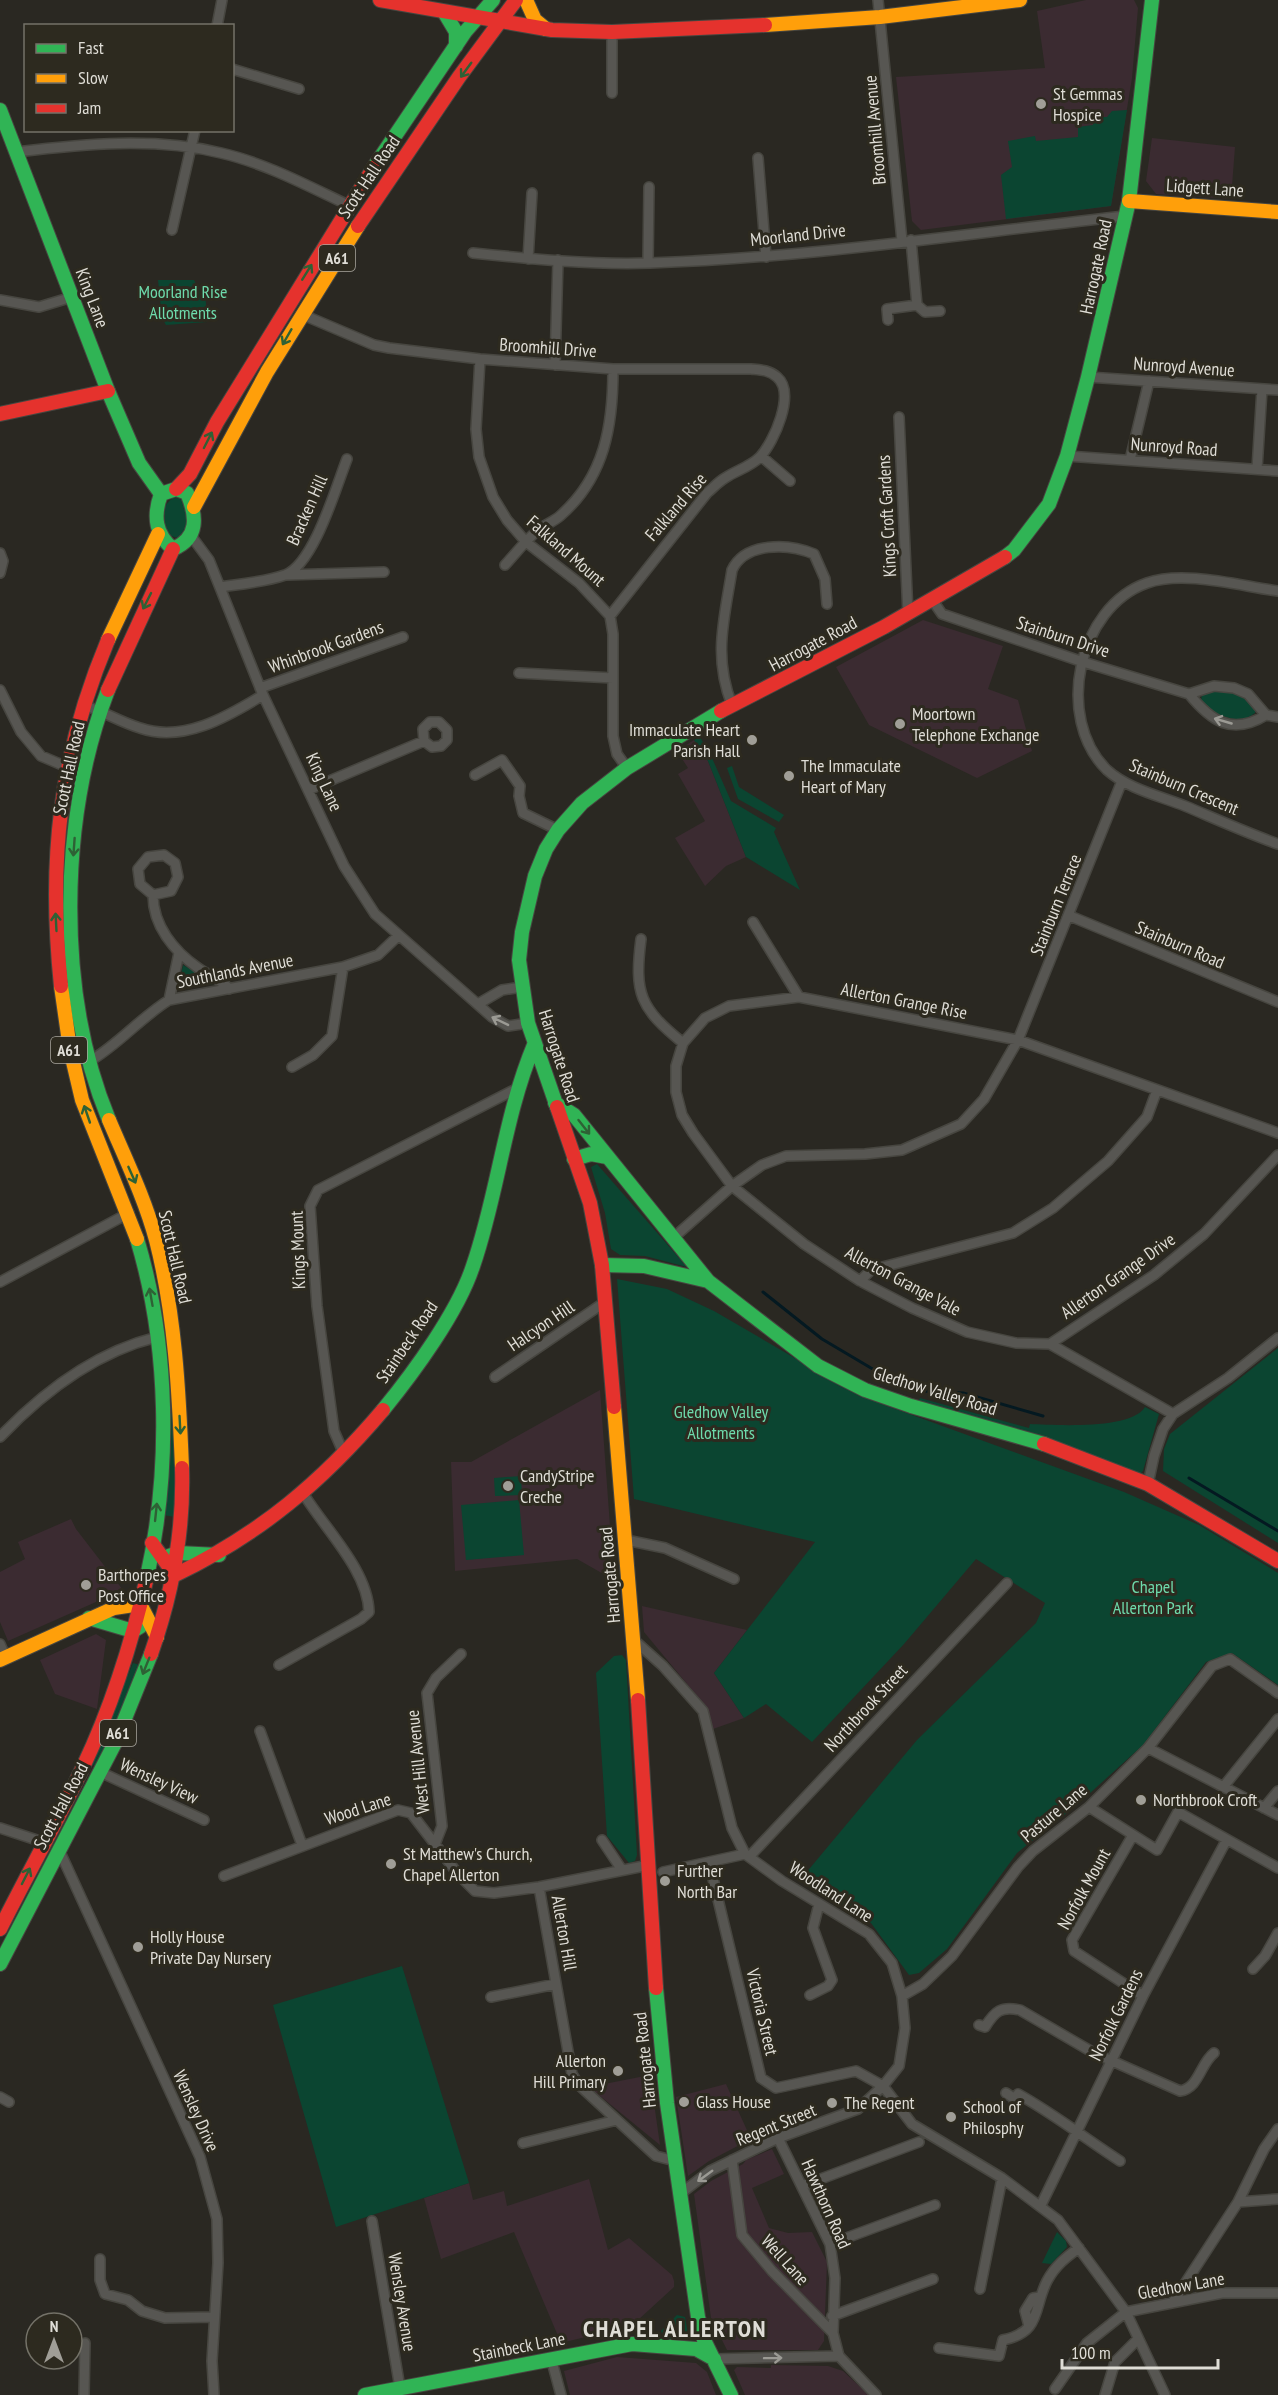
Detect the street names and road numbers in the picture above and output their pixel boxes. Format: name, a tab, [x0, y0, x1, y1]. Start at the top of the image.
street label: Broomhill Avenue	[858, 74, 891, 186]
street label: Scott Hall Road	[332, 131, 405, 223]
street label: Lidgett Lane	[1165, 173, 1245, 202]
street label: Harrogate Road	[1074, 217, 1117, 316]
street label: Moorland Drive	[749, 218, 847, 251]
road number: A61	[319, 245, 355, 271]
street label: King Lane	[71, 265, 114, 331]
street label: Broomhill Drive	[499, 333, 597, 362]
street label: Nunroyd Avenue	[1133, 351, 1235, 382]
street label: Nunroyd Road	[1130, 432, 1218, 461]
street label: Kings Croft Gardens	[872, 454, 901, 578]
street label: Falkland Rise	[640, 468, 711, 545]
street label: Bracken Hill	[281, 470, 333, 549]
street label: Falkland Mount	[522, 510, 610, 591]
street label: Harrogate Road	[765, 611, 861, 676]
street label: Stainburn Drive	[1014, 611, 1113, 662]
street label: Whinbrook Gardens	[265, 615, 386, 678]
street label: Scott Hall Road	[47, 719, 90, 817]
street label: King Lane	[301, 749, 348, 815]
street label: Stainburn Crescent	[1126, 753, 1242, 820]
street label: Stainburn Terrace	[1025, 851, 1086, 959]
street label: Stainburn Road	[1132, 915, 1228, 974]
street label: Southlands Avenue	[175, 948, 295, 993]
street label: Allerton Grange Rise	[839, 977, 969, 1024]
street label: Harrogate Road	[534, 1007, 585, 1105]
road number: A61	[51, 1037, 87, 1063]
street label: Scott Hall Road	[154, 1208, 197, 1306]
street label: Kings Mount	[285, 1210, 310, 1290]
street label: Allerton Grange Drive	[1056, 1228, 1179, 1324]
street label: Allerton Grange Vale	[841, 1240, 965, 1321]
street label: Halcyon Hill	[503, 1295, 579, 1356]
street label: Stainbeck Road	[371, 1296, 442, 1387]
street label: Gledhow Valley Road	[870, 1361, 1000, 1420]
street label: Harrogate Road	[594, 1526, 625, 1624]
street label: Northbrook Street	[819, 1659, 912, 1756]
street label: West Hill Avenue	[401, 1709, 434, 1815]
road number: A61	[100, 1720, 136, 1746]
street label: Wensley View	[116, 1752, 202, 1809]
street label: Scott Hall Road	[28, 1758, 93, 1853]
street label: Pasture Lane	[1016, 1778, 1092, 1847]
street label: Wood Lane	[322, 1787, 394, 1830]
street label: Norfolk Mount	[1052, 1844, 1115, 1933]
street label: Woodland Lane	[785, 1856, 878, 1927]
street label: Allerton Hill	[547, 1894, 583, 1973]
street label: Victoria Street	[741, 1965, 784, 2058]
street label: Norfolk Gardens	[1083, 1965, 1148, 2065]
street label: Harrogate Road	[628, 2011, 661, 2109]
street label: Wensley Drive	[168, 2066, 225, 2155]
street label: Regent Street	[732, 2098, 819, 2151]
street label: Hawthorn Road	[797, 2156, 856, 2252]
street label: Well Lane	[756, 2229, 814, 2290]
street label: Wensley Avenue	[383, 2251, 422, 2353]
street label: Gledhow Lane	[1136, 2267, 1226, 2304]
street label: Stainbeck Lane	[471, 2326, 567, 2367]

